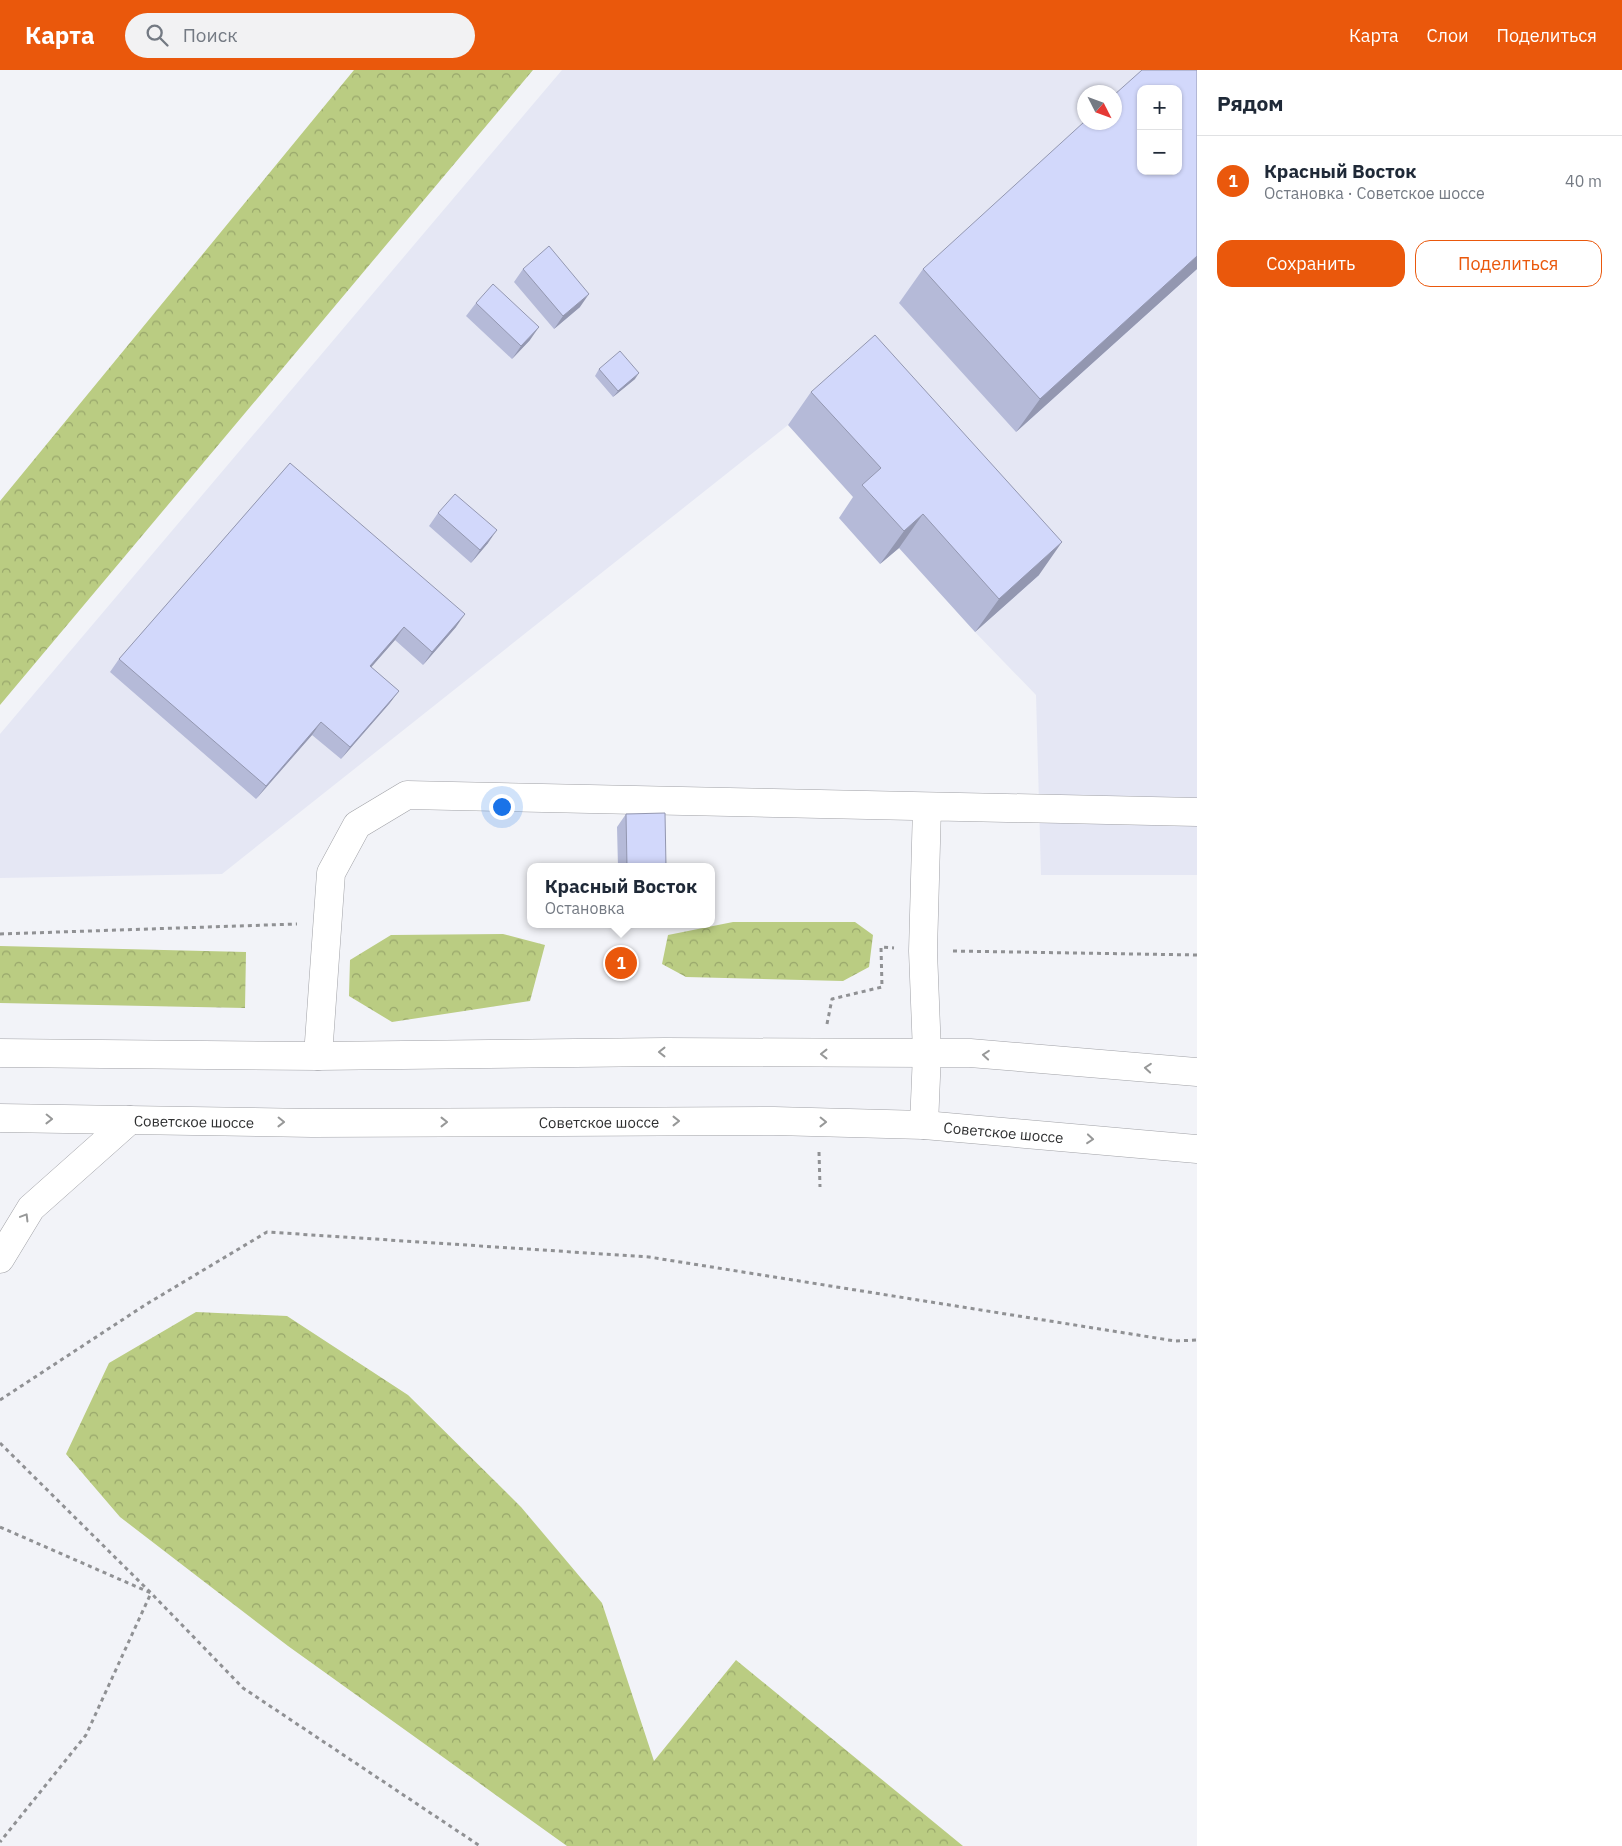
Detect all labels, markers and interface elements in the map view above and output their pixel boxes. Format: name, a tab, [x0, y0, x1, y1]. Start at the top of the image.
search box	[125, 13, 475, 58]
text: Карта	[25, 19, 95, 51]
icon: search	[143, 21, 171, 49]
text: Поиск	[183, 23, 238, 47]
text: Карта	[1349, 24, 1399, 47]
text: Слои	[1427, 24, 1469, 47]
text: Поделиться	[1497, 24, 1597, 47]
north arrow	[1077, 85, 1122, 130]
map controls	[1137, 85, 1182, 175]
button: +	[1137, 85, 1182, 130]
text: Рядом	[1217, 89, 1284, 117]
button: −	[1137, 130, 1182, 175]
text: Красный Восток	[1264, 159, 1417, 183]
text: 1	[1228, 171, 1238, 191]
text: 40 m	[1565, 171, 1602, 191]
text: Остановка · Советское шоссе	[1264, 183, 1485, 203]
button: Сохранить	[1217, 240, 1405, 287]
button: Поделиться	[1415, 240, 1602, 287]
your location	[489, 794, 515, 820]
popup	[527, 863, 715, 928]
text: Красный Восток	[545, 874, 697, 898]
text: Остановка	[545, 898, 625, 918]
pin: 1	[605, 944, 637, 982]
one-way arrow	[657, 1047, 665, 1057]
one-way arrow	[820, 1049, 828, 1059]
one-way arrow	[982, 1049, 990, 1060]
one-way arrow	[1144, 1062, 1152, 1073]
street label: Советское шоссе	[134, 1111, 254, 1132]
street label: Советское шоссе	[539, 1112, 659, 1132]
one-way arrow	[45, 1114, 53, 1124]
one-way arrow	[672, 1115, 680, 1126]
one-way arrow	[278, 1117, 285, 1127]
one-way arrow	[440, 1117, 448, 1127]
one-way arrow	[820, 1117, 827, 1127]
street label: Советское шоссе	[943, 1117, 1064, 1147]
one-way arrow	[1086, 1133, 1094, 1144]
one-way arrow	[19, 1213, 29, 1222]

